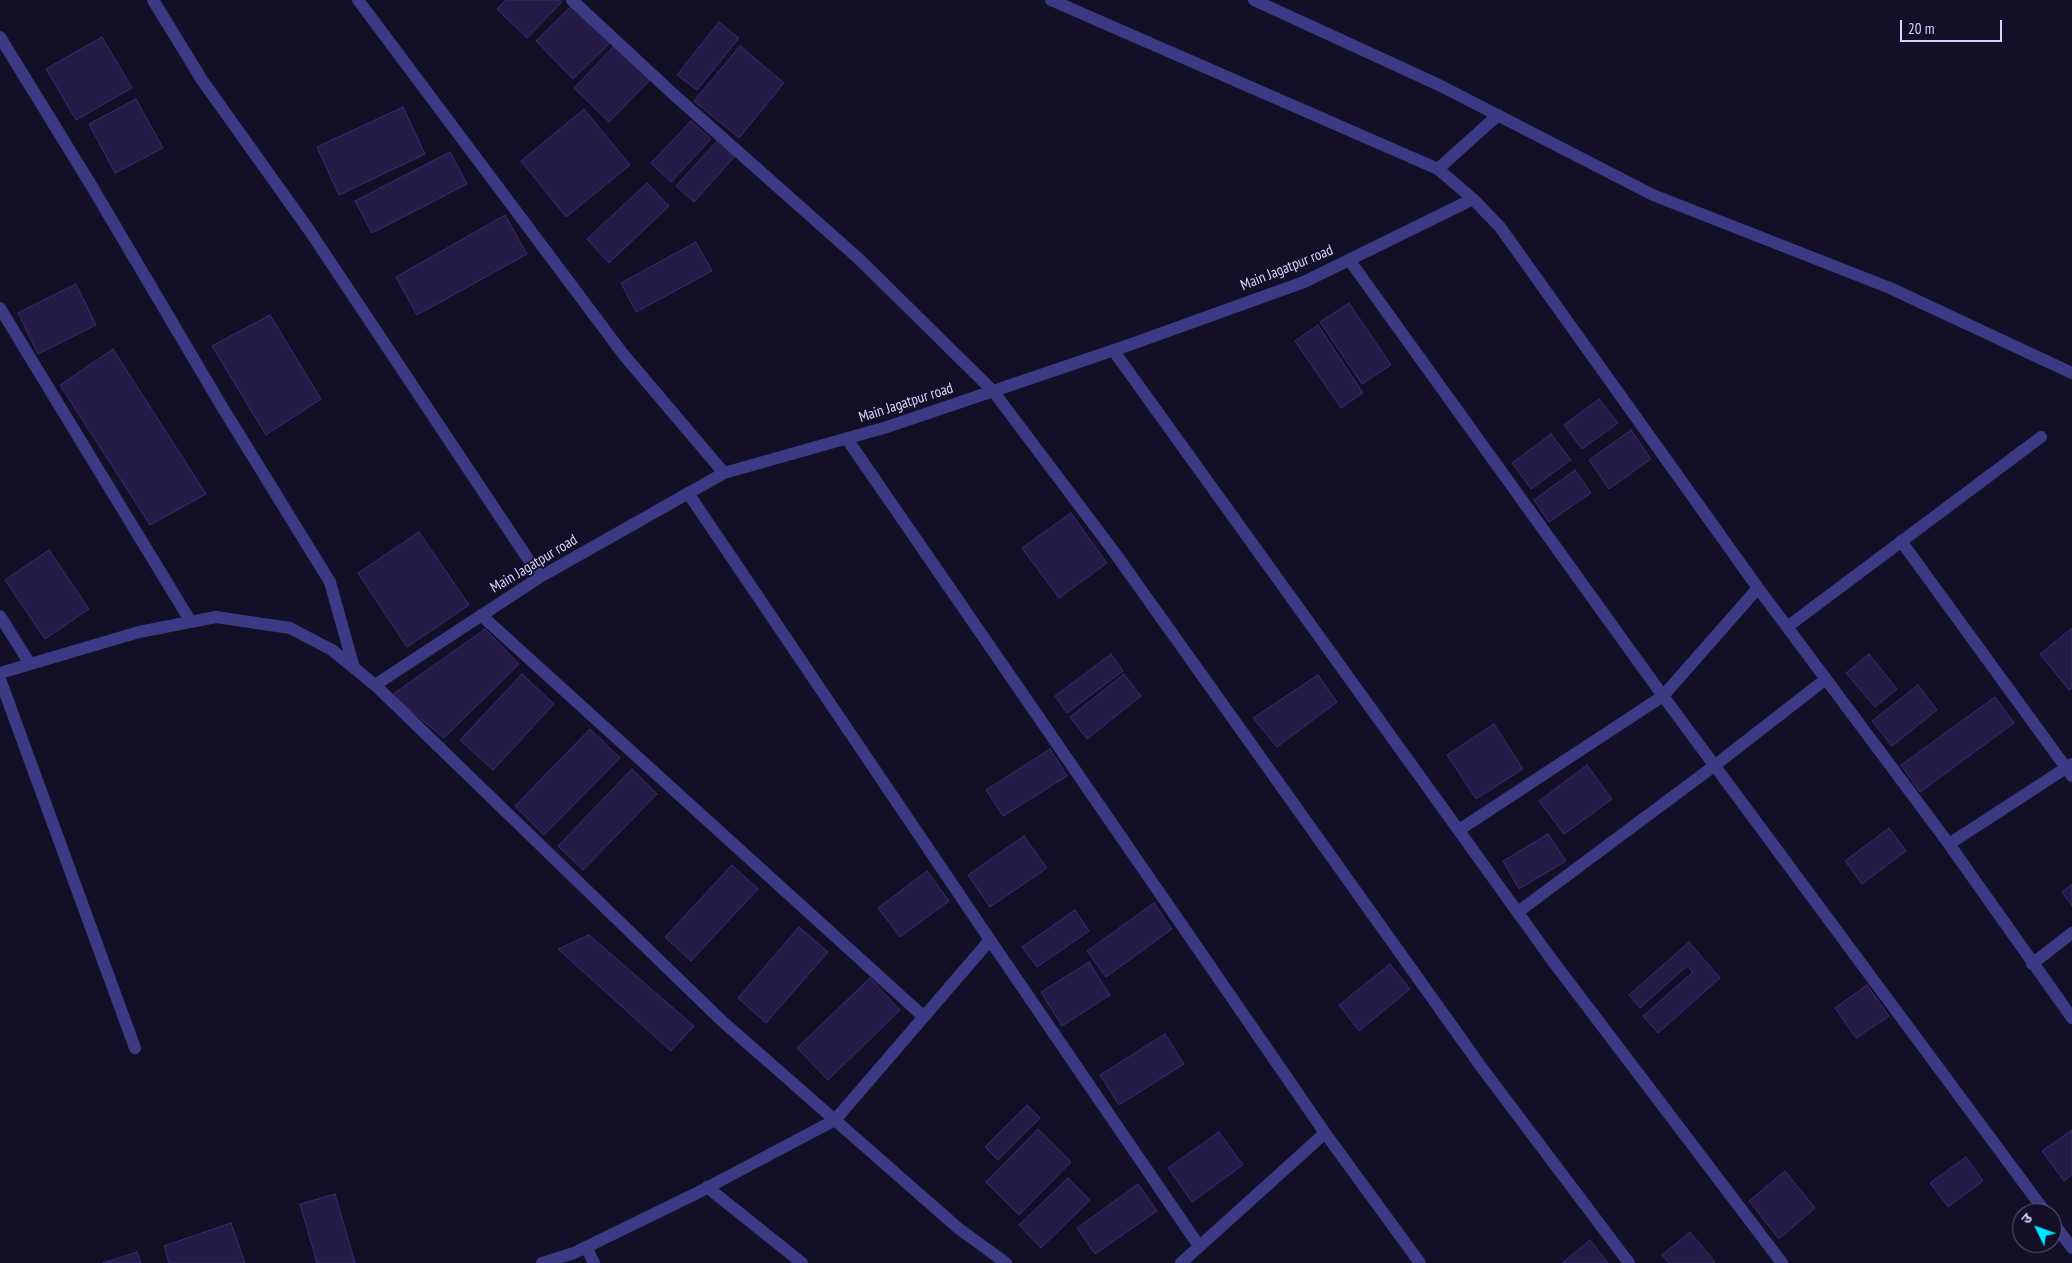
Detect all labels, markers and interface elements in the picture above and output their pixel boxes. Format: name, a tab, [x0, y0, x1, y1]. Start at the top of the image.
scale bar	[1902, 10, 2004, 42]
text: 20 m	[1908, 19, 1934, 38]
street label: Main Jagatpur road	[1238, 241, 1336, 295]
street label: Main Jagatpur road	[857, 379, 955, 427]
street label: Main Jagatpur road	[487, 531, 581, 597]
north arrow	[2012, 1203, 2062, 1253]
text: उ	[2017, 1210, 2036, 1228]

